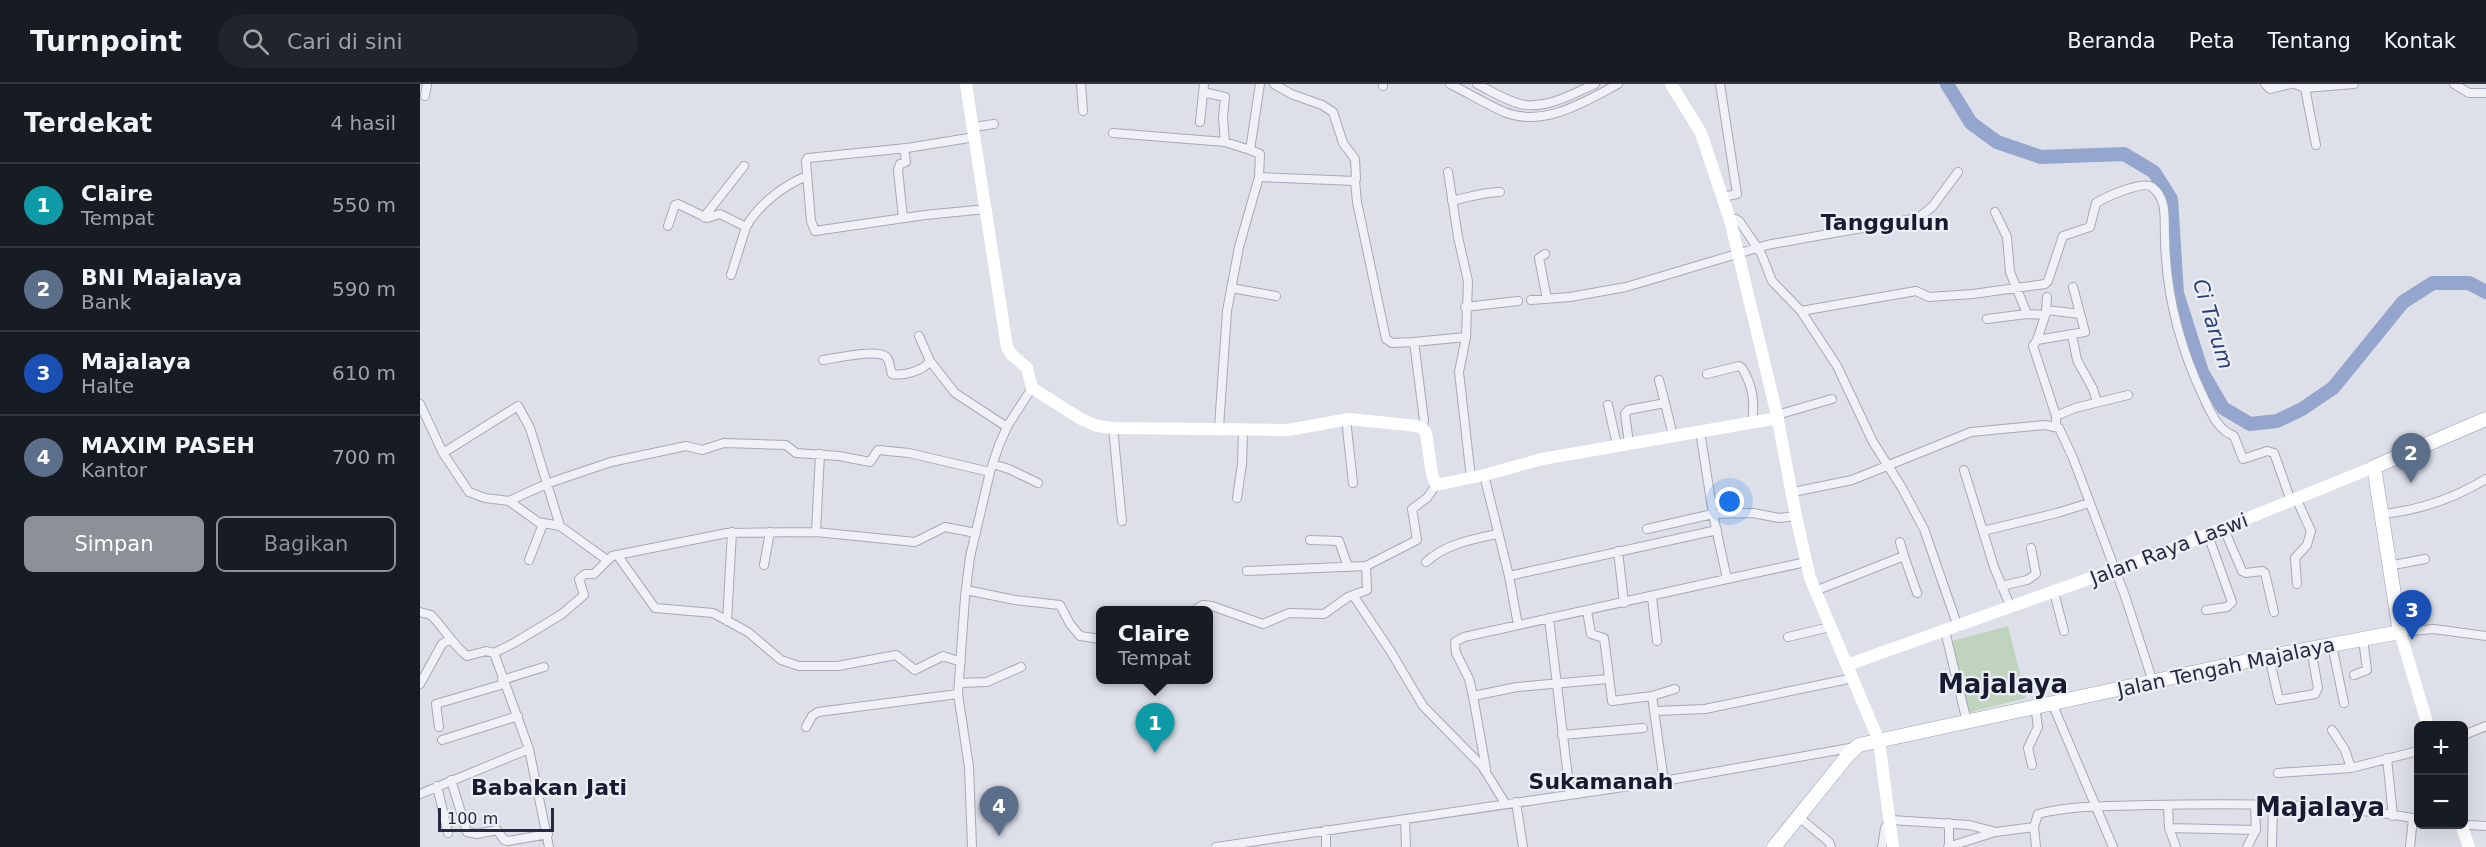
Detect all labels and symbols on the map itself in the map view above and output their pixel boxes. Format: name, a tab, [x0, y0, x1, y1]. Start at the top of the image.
district label: Tanggulun	[1821, 210, 1949, 235]
water label: Ci Tarum	[2188, 276, 2238, 372]
pin: 2	[2392, 434, 2430, 483]
your location	[1715, 487, 1744, 516]
street label: Jalan Raya Laswi	[2085, 508, 2251, 591]
pin: 3	[2392, 590, 2432, 640]
street label: Jalan Tengah Majalaya	[2113, 632, 2337, 702]
district label: Majalaya	[1938, 669, 2068, 699]
pin: 1	[1136, 704, 1174, 753]
district label: Sukamanah	[1529, 769, 1673, 794]
district label: Babakan Jati	[471, 775, 627, 800]
pin: 4	[980, 786, 1018, 836]
district label: Majalaya	[2255, 792, 2385, 822]
scale bar	[438, 805, 554, 832]

